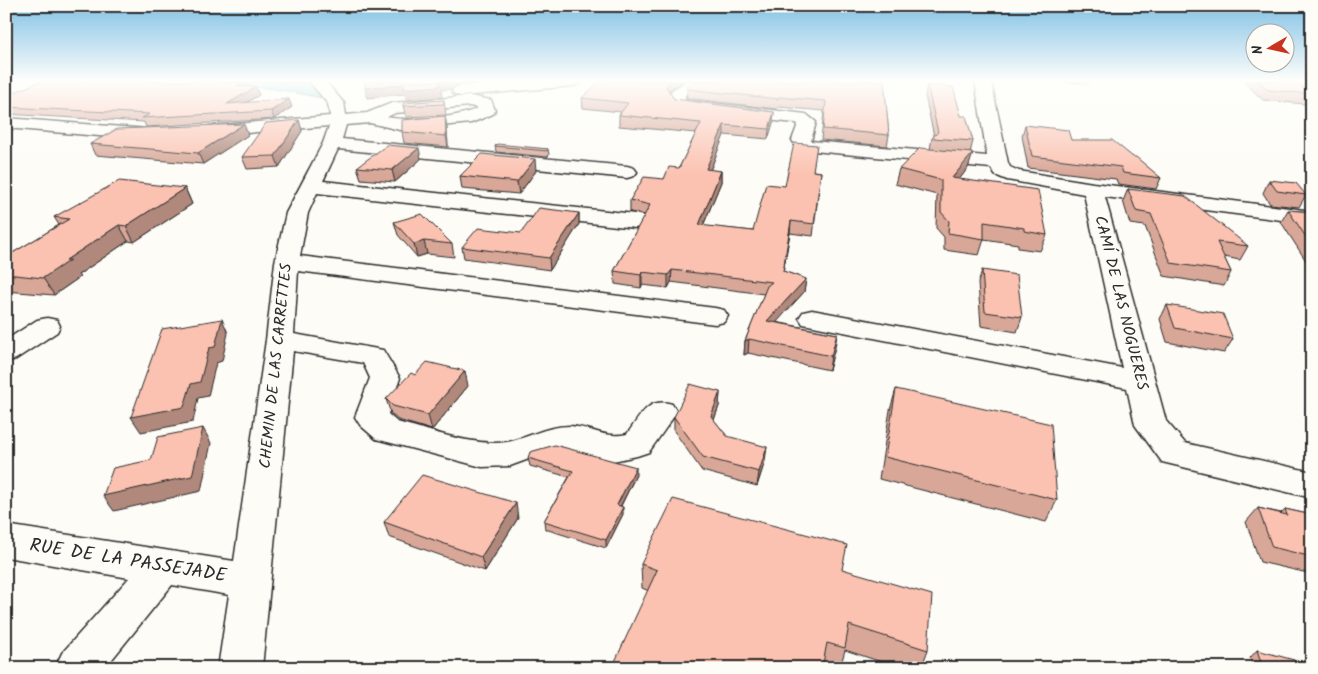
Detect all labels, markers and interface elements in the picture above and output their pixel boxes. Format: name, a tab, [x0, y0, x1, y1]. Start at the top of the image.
north arrow	[1246, 22, 1296, 72]
text: N	[1247, 44, 1270, 56]
street label: CAMÍ DE LAS NOGUERES	[1087, 213, 1155, 394]
street label: CHEMIN DE LAS CARRETTES	[253, 262, 299, 470]
street label: RUE DE LA PASSEJADE	[28, 531, 229, 591]

